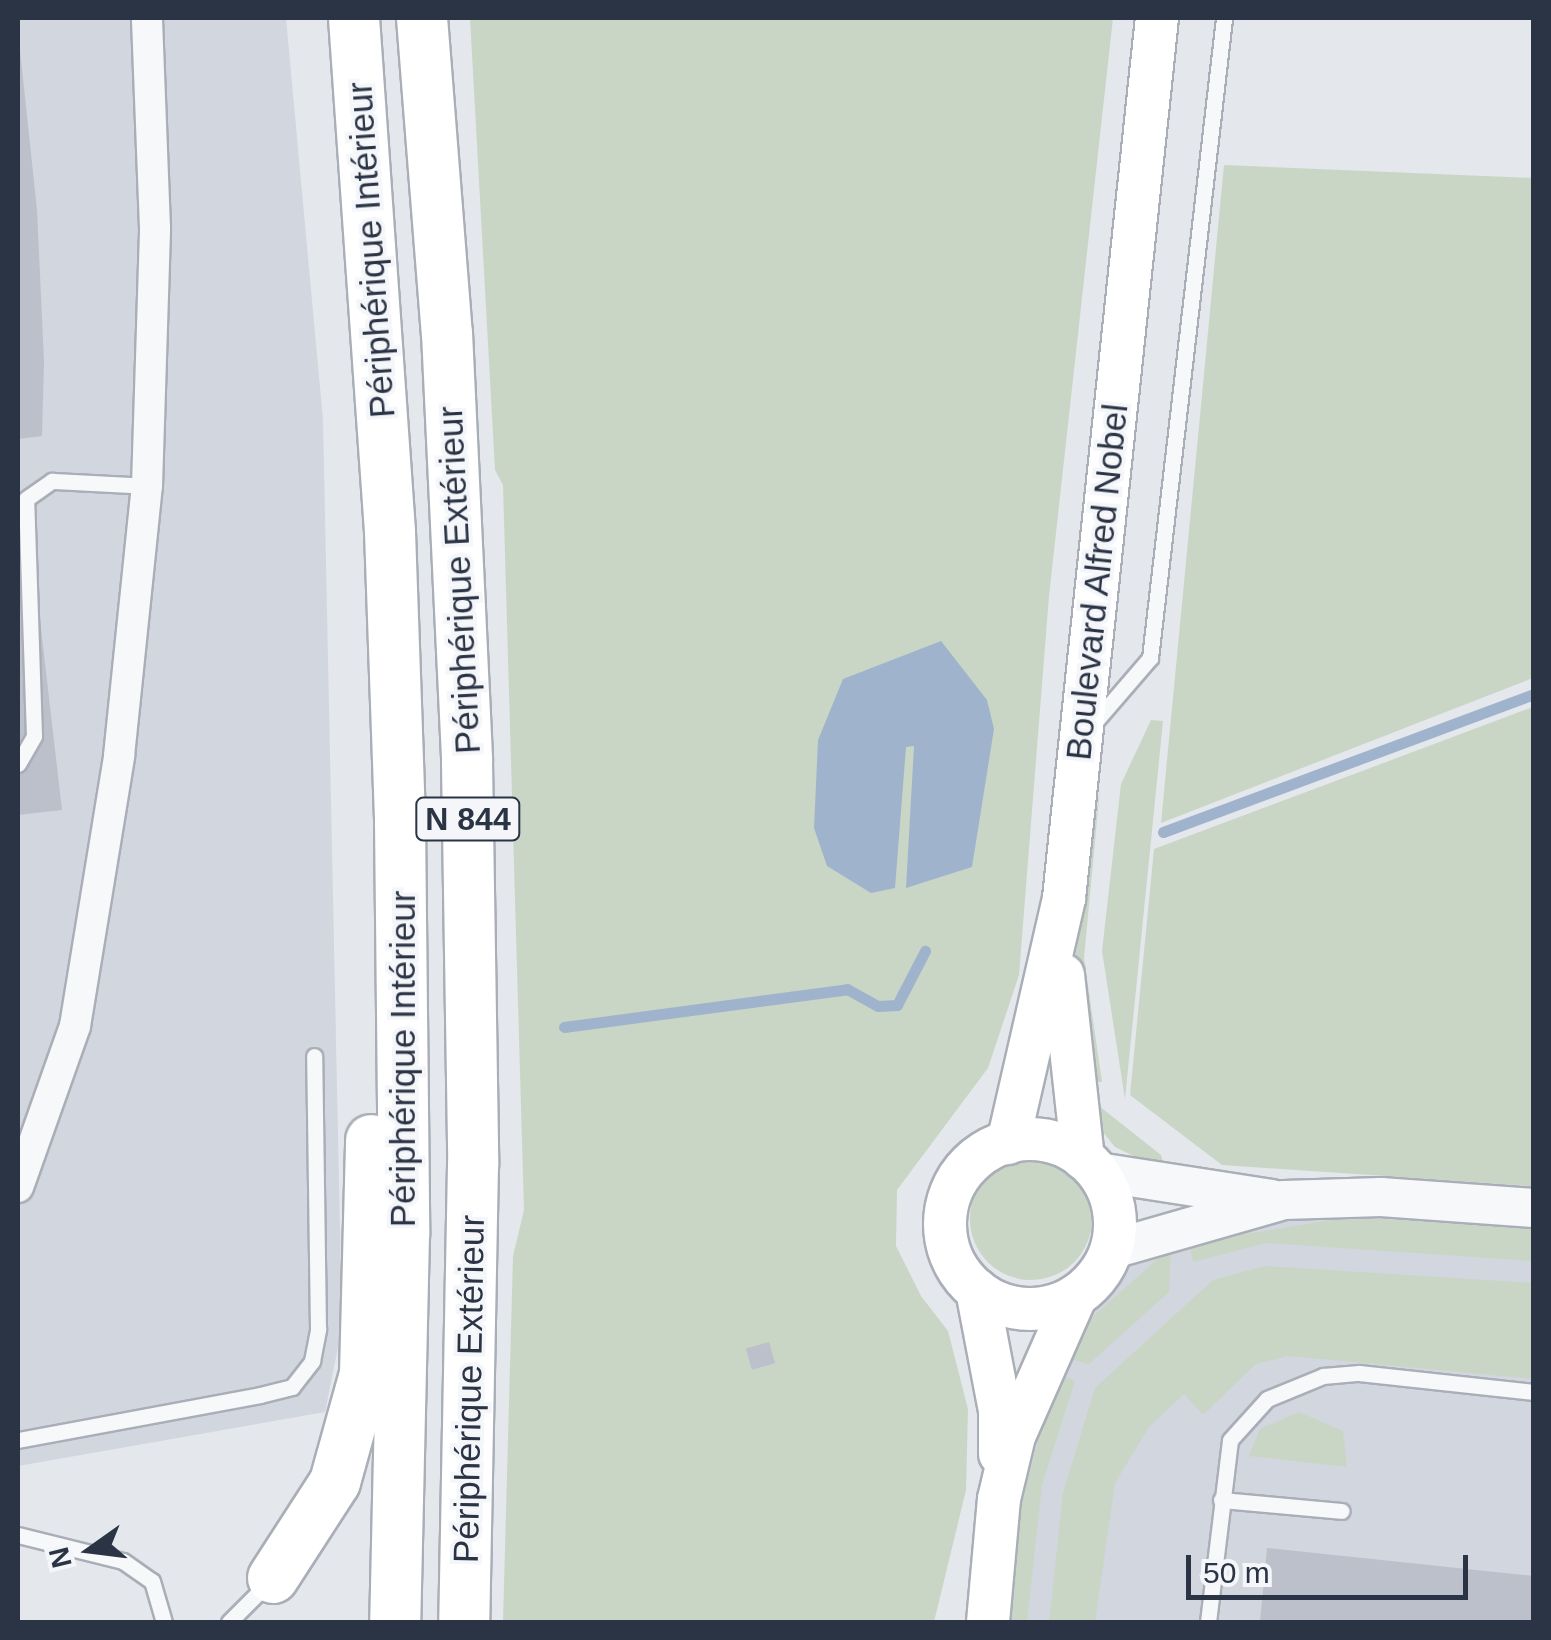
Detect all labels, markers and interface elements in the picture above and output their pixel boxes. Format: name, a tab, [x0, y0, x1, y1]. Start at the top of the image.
street label: Périphérique Intérieur	[338, 81, 404, 419]
street label: Boulevard Alfred Nobel	[1057, 401, 1137, 763]
street label: Périphérique Extérieur	[429, 405, 489, 755]
road number: N 844	[413, 792, 523, 846]
street label: Périphérique Intérieur	[382, 891, 424, 1227]
street label: Périphérique Extérieur	[445, 1215, 493, 1563]
north arrow	[40, 1500, 140, 1600]
scale bar	[1191, 1535, 1474, 1597]
text: N	[43, 1544, 78, 1571]
text: 50 m	[1203, 1556, 1270, 1589]

